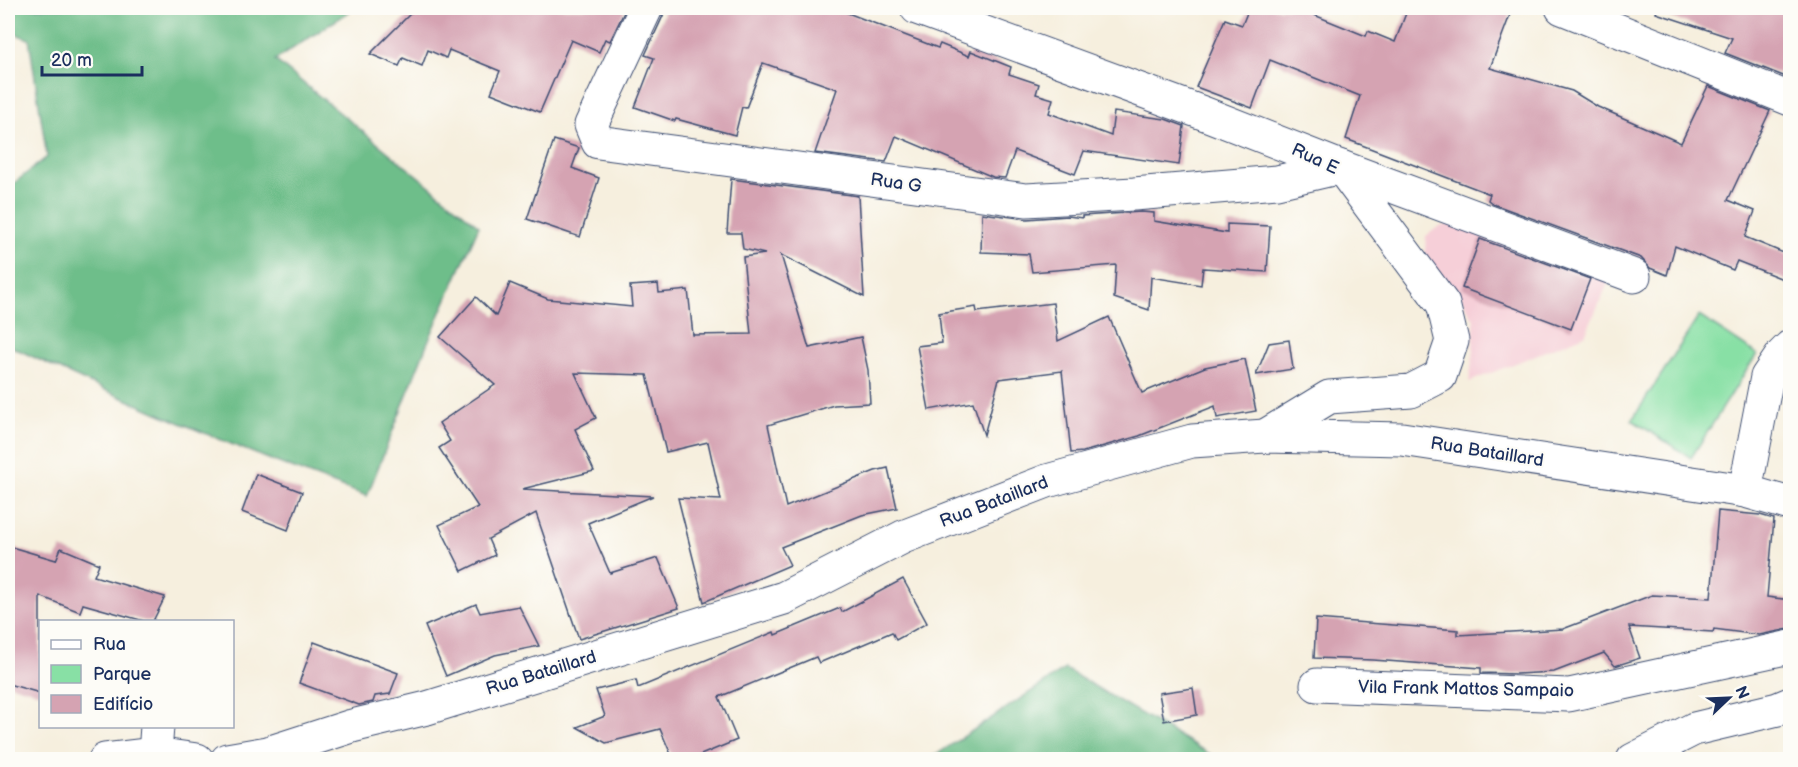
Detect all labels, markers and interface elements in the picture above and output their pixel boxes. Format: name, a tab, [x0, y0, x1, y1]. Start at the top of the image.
scale bar	[42, 39, 142, 77]
text: 20 m	[51, 50, 92, 71]
street label: Rua E	[1288, 139, 1342, 179]
street label: Rua G	[869, 169, 923, 197]
street label: Rua Bataillard	[1429, 433, 1545, 471]
street label: Rua Bataillard	[937, 472, 1051, 532]
legend	[39, 620, 234, 728]
text: Rua	[93, 634, 126, 655]
street label: Rua Bataillard	[483, 646, 599, 700]
text: Parque	[93, 664, 151, 685]
north arrow	[1699, 668, 1759, 728]
street label: Vila Frank Mattos Sampaio	[1358, 677, 1574, 701]
text: N	[1730, 683, 1753, 702]
text: Edifício	[93, 694, 153, 715]

